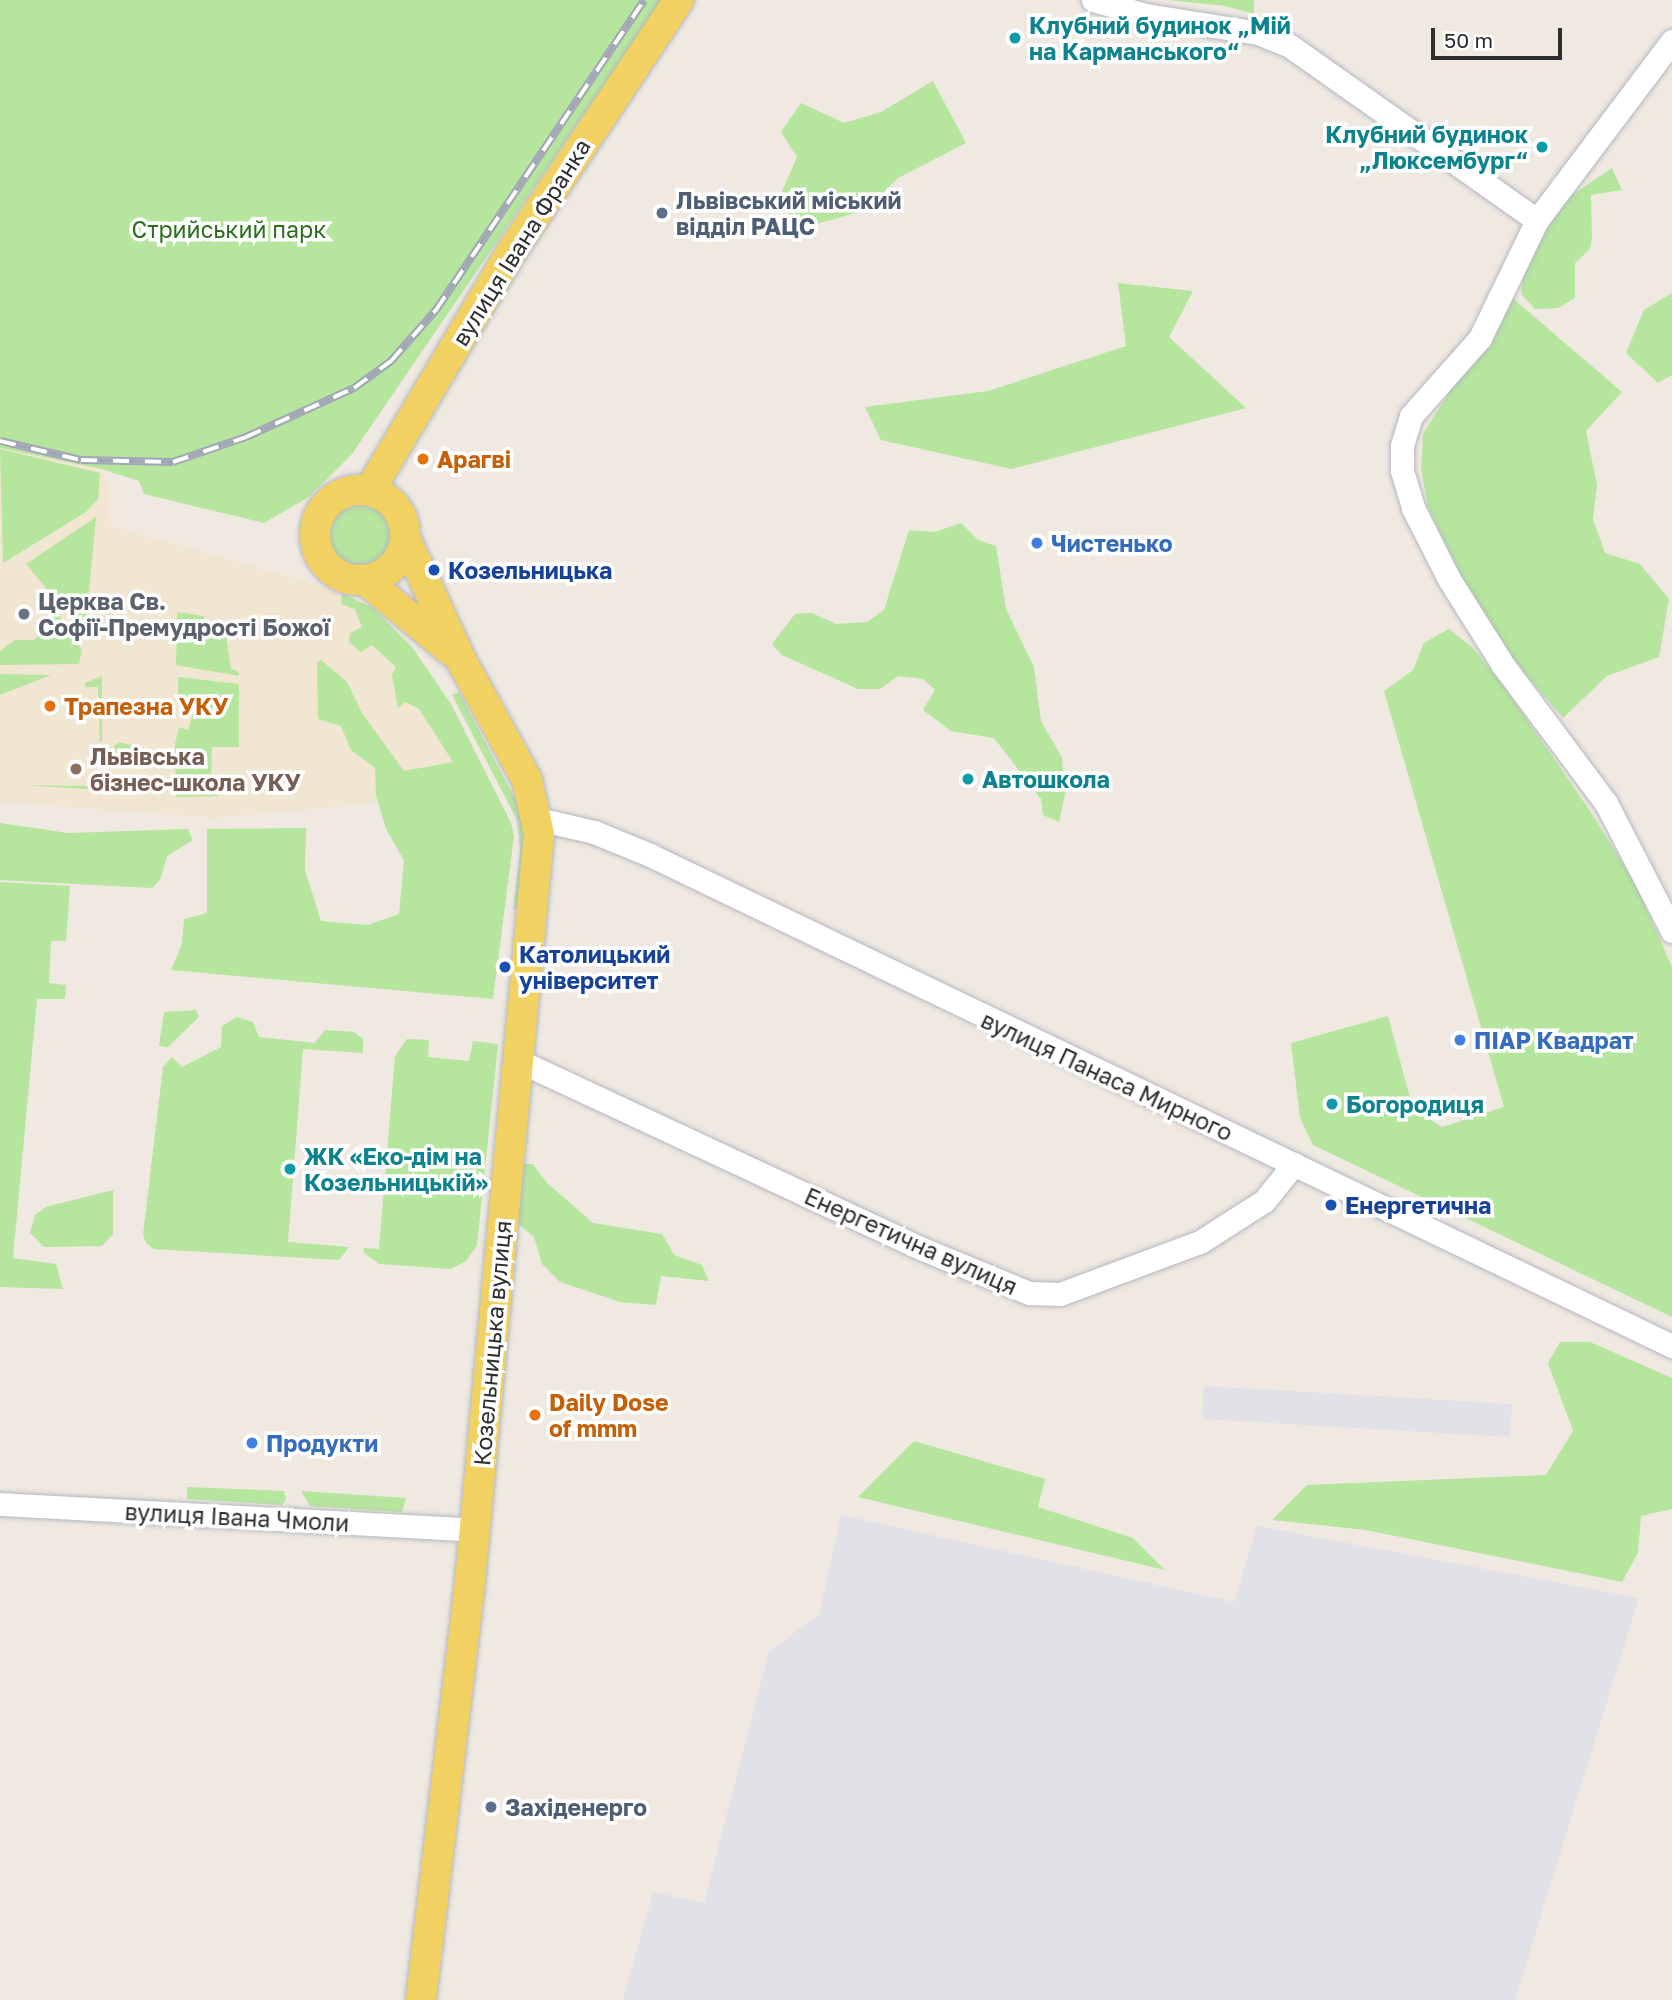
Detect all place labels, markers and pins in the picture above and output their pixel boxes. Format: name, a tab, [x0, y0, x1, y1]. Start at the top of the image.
place label: Клубний будинок „Мій на Карманського“	[1029, 11, 1291, 65]
marker: Клубний будинок „Мій на Карманського“	[1007, 30, 1023, 46]
place label: Клубний будинок „Люксембург“	[1325, 120, 1528, 174]
marker: Клубний будинок „Люксембург“	[1534, 139, 1550, 155]
place label: Львівський міський відділ РАЦС	[676, 186, 902, 240]
marker: Львівський міський відділ РАЦС	[654, 205, 670, 221]
place label: Арагві	[437, 445, 511, 473]
marker: Арагві	[415, 451, 431, 467]
place label: Чистенько	[1051, 529, 1173, 557]
marker: Чистенько	[1029, 535, 1045, 551]
place label: Козельницька	[448, 556, 612, 584]
marker: Козельницька	[426, 562, 442, 578]
place label: Церква Св. Софії-Премудрості Божої	[38, 587, 330, 641]
marker: Церква Св. Софії-Премудрості Божої	[16, 606, 32, 622]
place label: Трапезна УКУ	[64, 692, 229, 720]
marker: Трапезна УКУ	[42, 698, 58, 714]
place label: Львівська бізнес-школа УКУ	[90, 742, 301, 796]
marker: Львівська бізнес-школа УКУ	[68, 761, 84, 777]
place label: Автошкола	[982, 765, 1110, 793]
marker: Автошкола	[960, 771, 976, 787]
place label: Католицький університет	[519, 940, 670, 994]
marker: Католицький університет	[497, 959, 513, 975]
place label: ПІАР Квадрат	[1474, 1026, 1634, 1054]
marker: ПІАР Квадрат	[1452, 1032, 1468, 1048]
place label: Богородиця	[1346, 1090, 1484, 1118]
marker: Богородиця	[1324, 1096, 1340, 1112]
place label: ЖК «Еко-дім на Козельницькій»	[304, 1142, 488, 1196]
marker: ЖК «Еко-дім на Козельницькій»	[282, 1161, 298, 1177]
place label: Енергетична	[1345, 1191, 1491, 1219]
marker: Енергетична	[1323, 1197, 1339, 1213]
place label: Daily Dose of mmm	[549, 1388, 669, 1442]
marker: Daily Dose of mmm	[527, 1407, 543, 1423]
place label: Продукти	[266, 1429, 378, 1457]
marker: Продукти	[244, 1435, 260, 1451]
place label: Західенерго	[505, 1793, 647, 1821]
marker: Західенерго	[483, 1799, 499, 1815]

